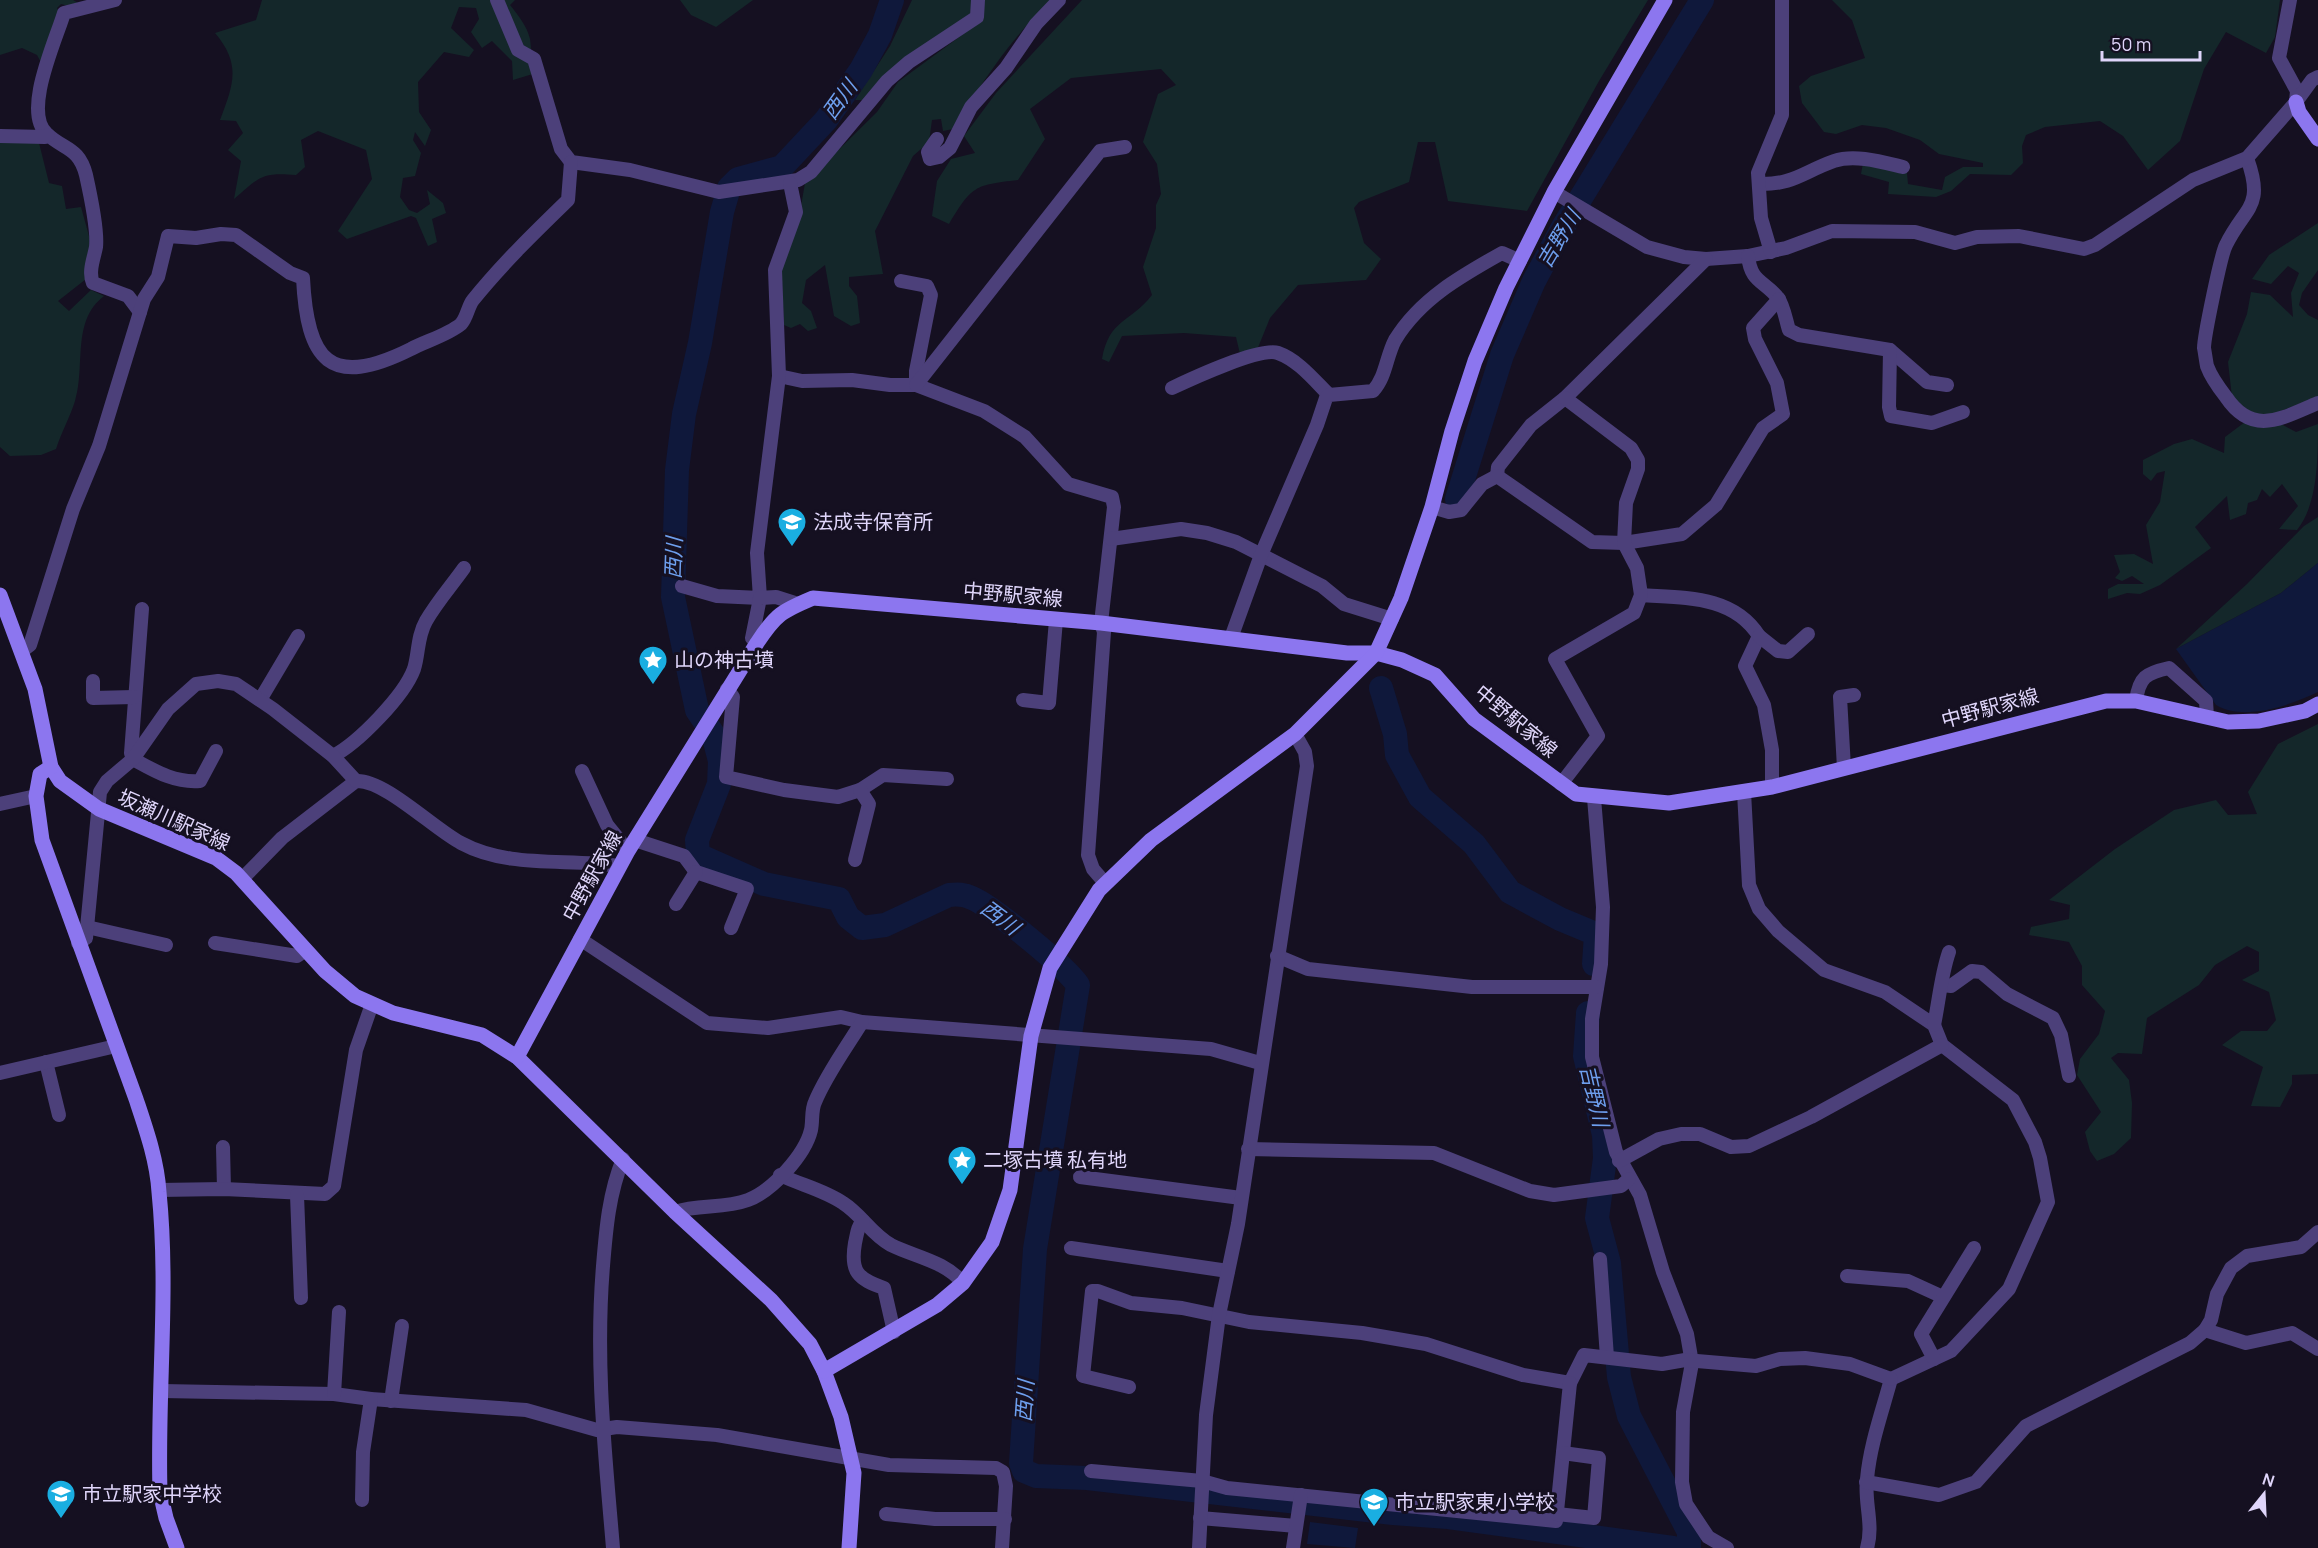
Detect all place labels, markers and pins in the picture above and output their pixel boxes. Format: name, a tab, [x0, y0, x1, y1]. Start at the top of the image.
school or university icon: 法成寺保育所	[776, 506, 808, 548]
place label: 法成寺保育所	[813, 508, 933, 535]
place icon: 山の神古墳	[637, 644, 669, 686]
place label: 山の神古墳	[674, 646, 774, 673]
place icon: 二塚古墳 私有地	[946, 1144, 978, 1186]
place label: 二塚古墳 私有地	[983, 1146, 1127, 1173]
school or university icon: 市立駅家中学校	[45, 1478, 77, 1520]
place label: 市立駅家中学校	[82, 1480, 222, 1507]
school or university icon: 市立駅家東小学校	[1358, 1486, 1390, 1528]
place label: 市立駅家東小学校	[1395, 1488, 1555, 1515]

